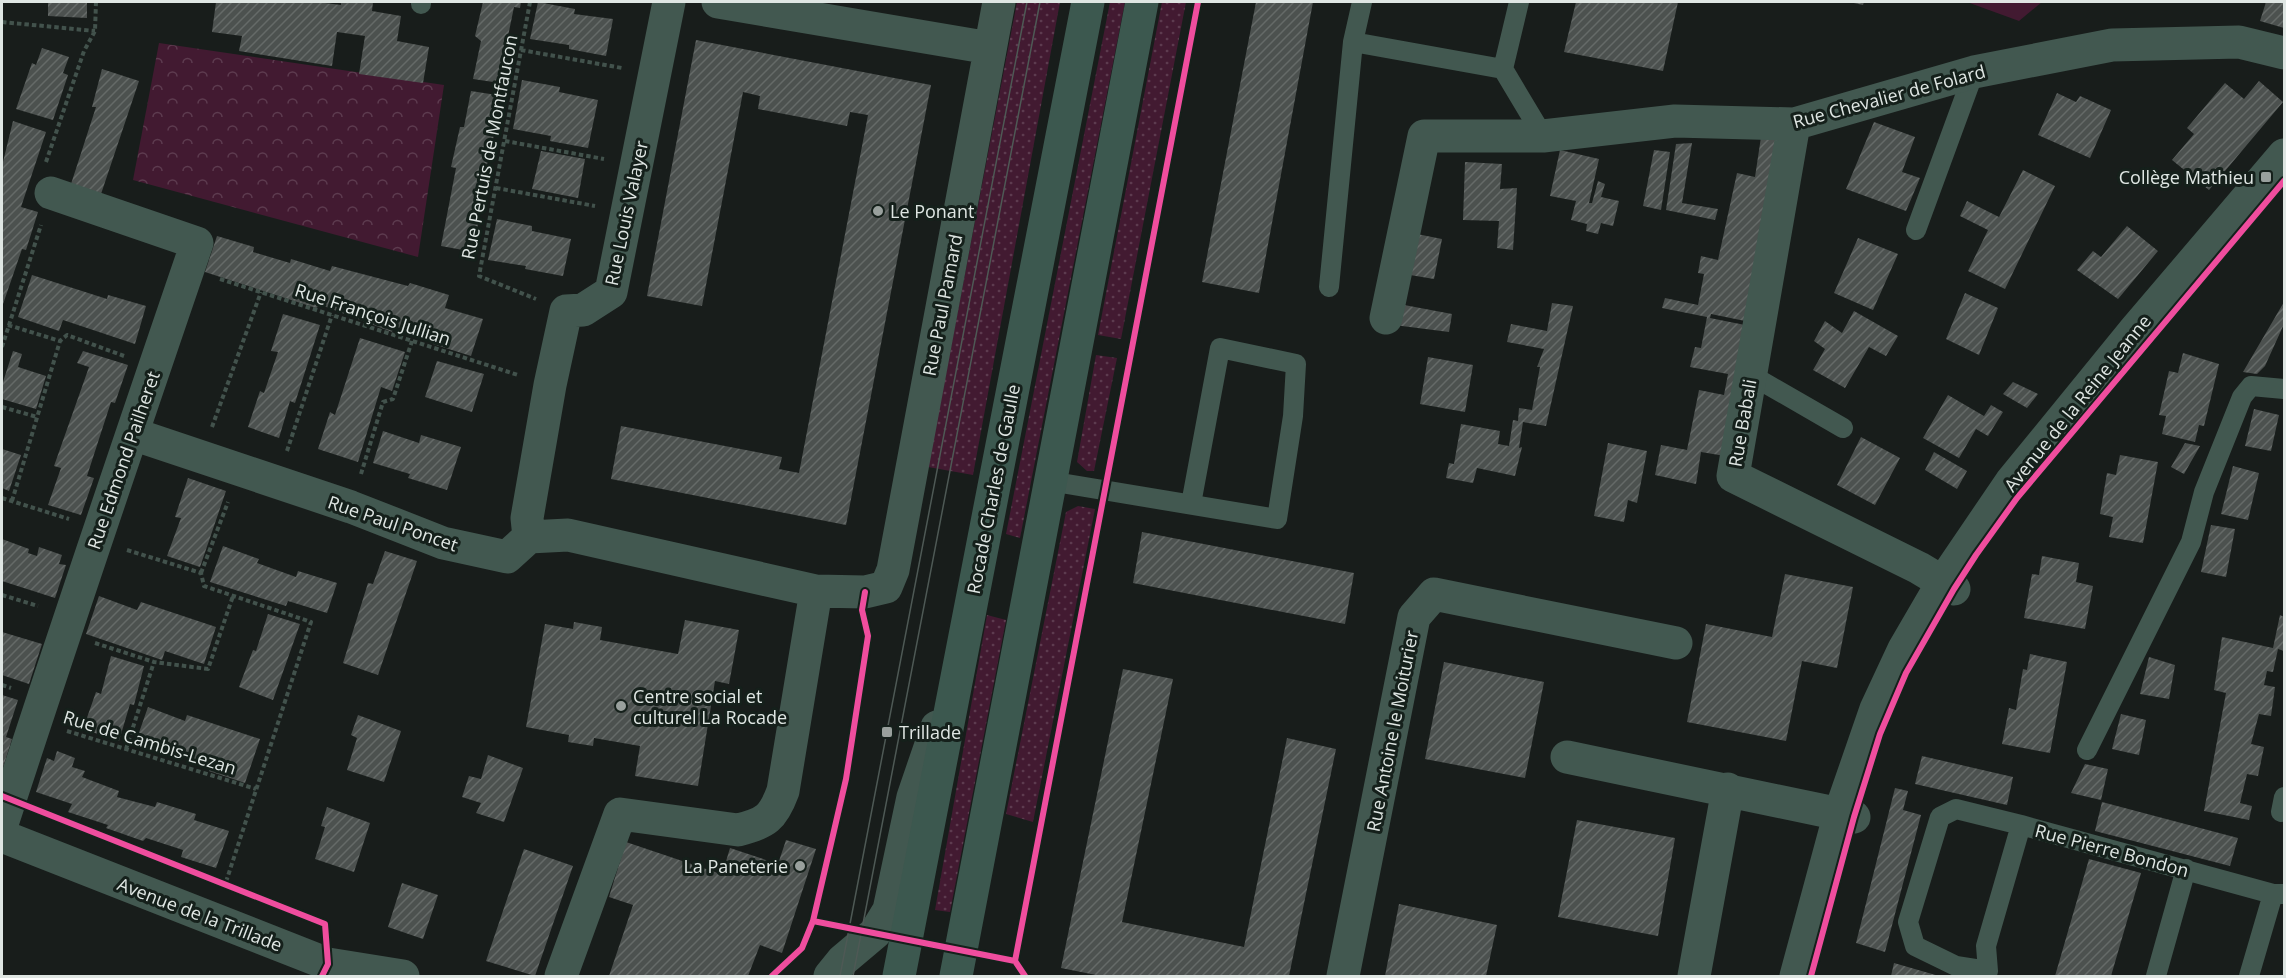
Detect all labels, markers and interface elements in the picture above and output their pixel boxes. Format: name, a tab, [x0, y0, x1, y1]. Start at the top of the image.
street label: Rue Pertuis de Montfaucon	[455, 33, 523, 261]
street label: Rue Chevalier de Folard	[1790, 59, 1988, 133]
street label: Rue Louis Valayer	[599, 138, 653, 288]
place label: Collège Mathieu	[2119, 165, 2254, 189]
marker: Collège Mathieu	[2259, 170, 2273, 184]
place label: Le Ponant	[890, 199, 974, 223]
marker: Le Ponant	[871, 204, 885, 218]
street label: Rue Paul Pamard	[916, 232, 968, 378]
street label: Rue François Jullian	[292, 277, 454, 351]
street label: Avenue de la Reine Jeanne	[1998, 310, 2156, 496]
street label: Rue Edmond Pailheret	[81, 368, 165, 552]
street label: Rue Babali	[1722, 377, 1762, 469]
street label: Rocade Charles de Gaulle	[961, 382, 1025, 596]
street label: Rue Paul Poncet	[325, 490, 461, 556]
street label: Rue Antoine le Moiturier	[1361, 628, 1423, 834]
place label: Centre social et culturel La Rocade	[633, 684, 787, 729]
marker: Centre social et culturel La Rocade	[614, 699, 628, 713]
street label: Rue de Cambis-Lezan	[61, 704, 239, 780]
place label: Trillade	[899, 720, 961, 744]
marker: Trillade	[880, 725, 894, 739]
street label: Rue Pierre Bondon	[2032, 818, 2192, 882]
place label: La Paneterie	[683, 854, 788, 878]
marker: La Paneterie	[793, 859, 807, 873]
street label: Avenue de la Trillade	[114, 872, 286, 956]

